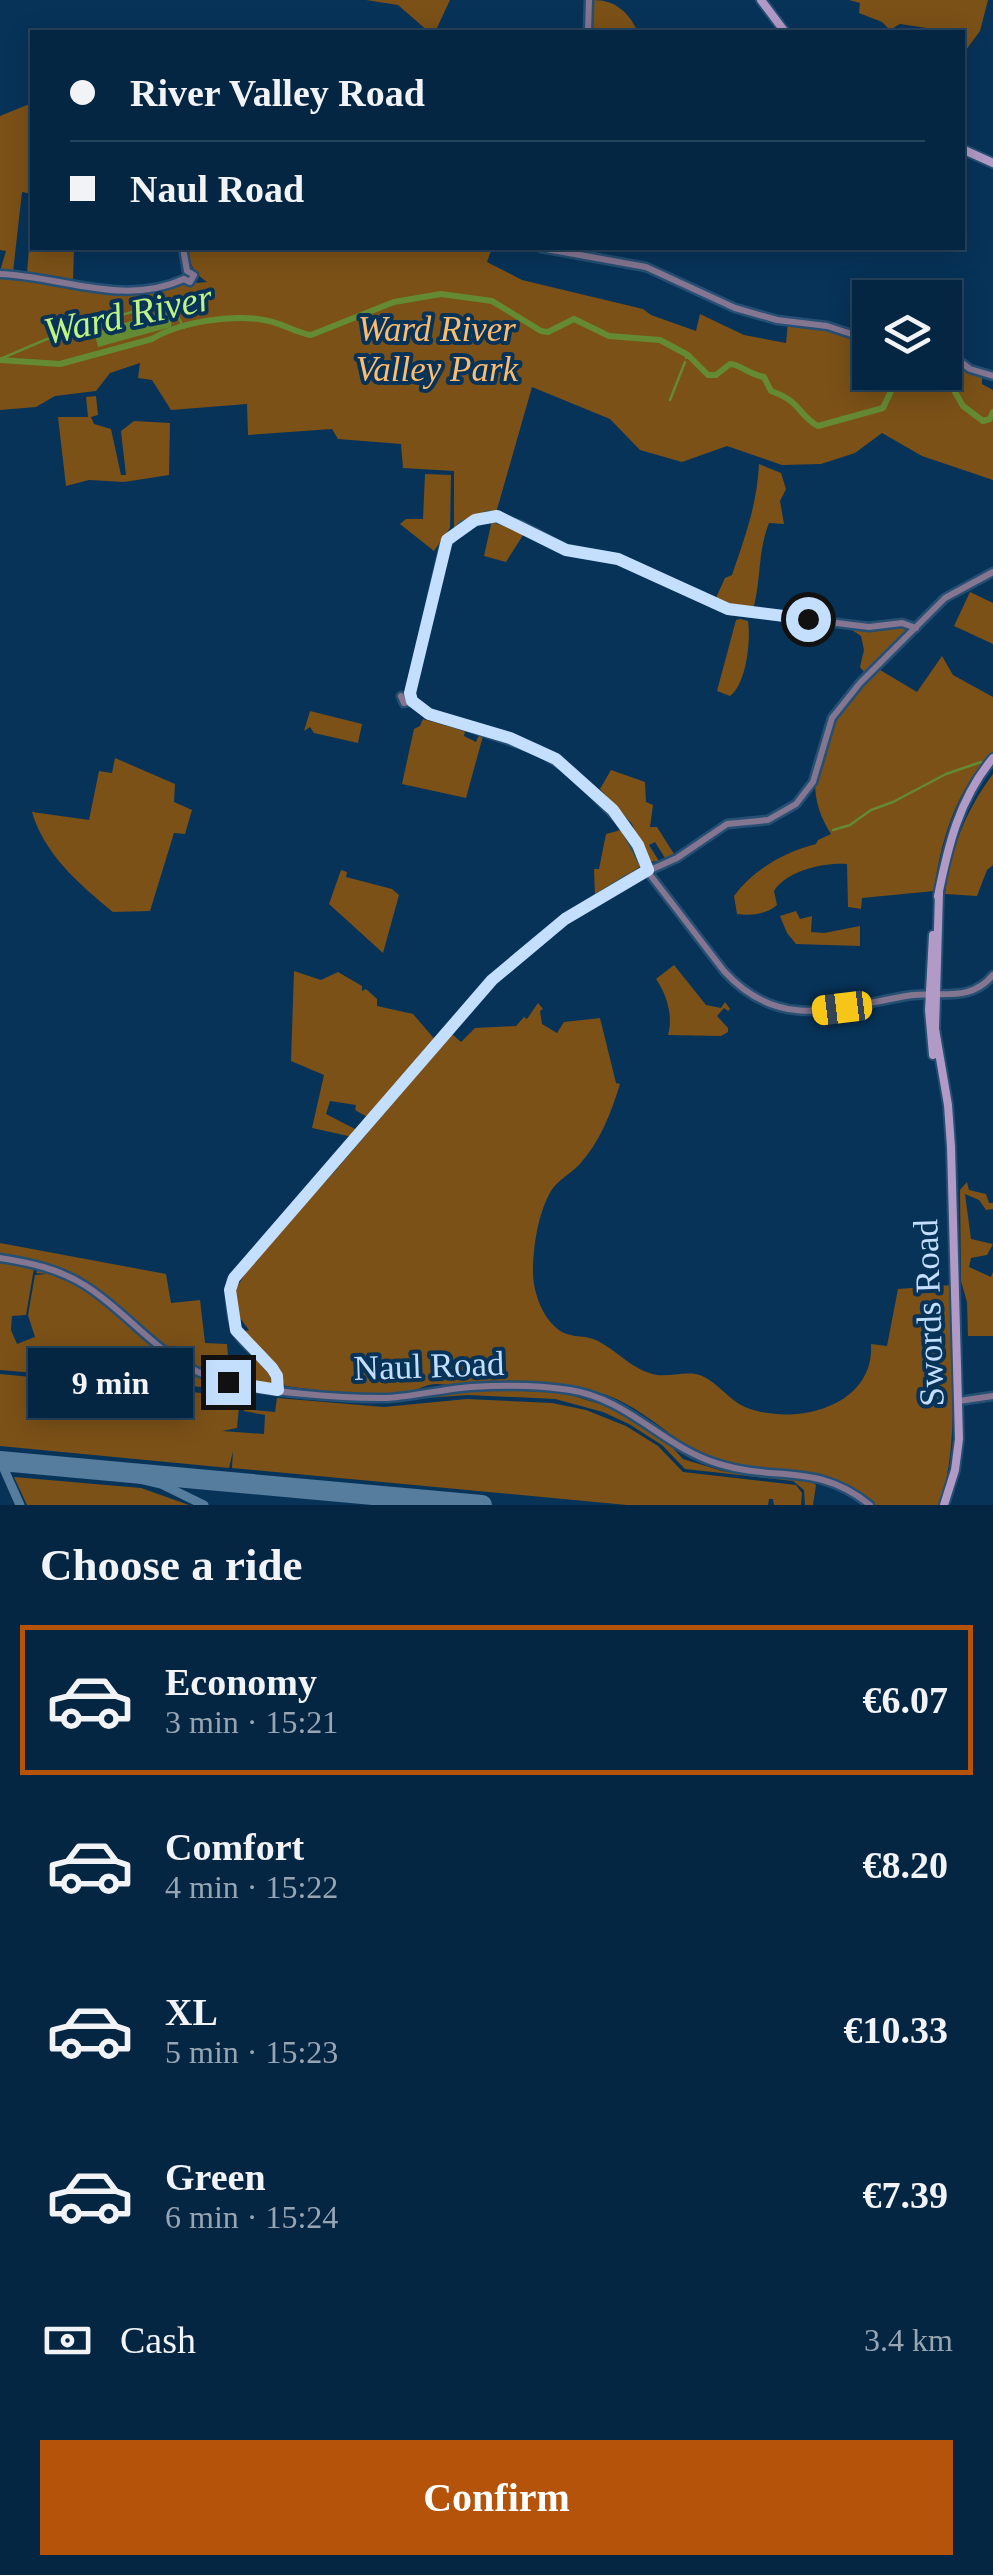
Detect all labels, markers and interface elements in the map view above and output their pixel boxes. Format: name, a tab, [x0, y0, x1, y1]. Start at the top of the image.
text: River Valley Road	[130, 72, 425, 114]
text: Naul Road	[130, 168, 304, 210]
water label: Ward River	[40, 276, 216, 352]
map controls	[852, 280, 962, 390]
button: layers	[852, 280, 962, 390]
park label: Ward River Valley Park	[356, 310, 520, 389]
route start	[786, 597, 831, 642]
car	[810, 989, 874, 1027]
street label: Swords Road	[906, 1218, 952, 1407]
street label: Naul Road	[353, 1344, 505, 1388]
callout: 9 min	[28, 1347, 193, 1417]
route end	[206, 1360, 251, 1405]
text: 9 min	[72, 1365, 149, 1401]
text: Choose a ride	[40, 1540, 303, 1590]
icon: car	[45, 1655, 135, 1745]
text: Economy	[165, 1661, 317, 1703]
text: €6.07	[863, 1679, 948, 1721]
text: 3 min · 15:21	[165, 1704, 338, 1740]
icon: car	[45, 1820, 135, 1910]
text: Comfort	[165, 1826, 304, 1868]
text: €8.20	[863, 1844, 948, 1886]
text: 4 min · 15:22	[165, 1869, 338, 1905]
icon: car	[45, 1985, 135, 2075]
text: XL	[165, 1991, 218, 2033]
text: €10.33	[844, 2009, 948, 2051]
text: 5 min · 15:23	[165, 2034, 338, 2070]
icon: car	[45, 2150, 135, 2240]
text: Green	[165, 2156, 266, 2198]
text: €7.39	[863, 2174, 948, 2216]
text: 6 min · 15:24	[165, 2199, 338, 2235]
icon: cash	[40, 2313, 95, 2368]
text: Cash	[120, 2319, 196, 2361]
text: 3.4 km	[864, 2322, 953, 2358]
button: Confirm	[40, 2440, 953, 2555]

